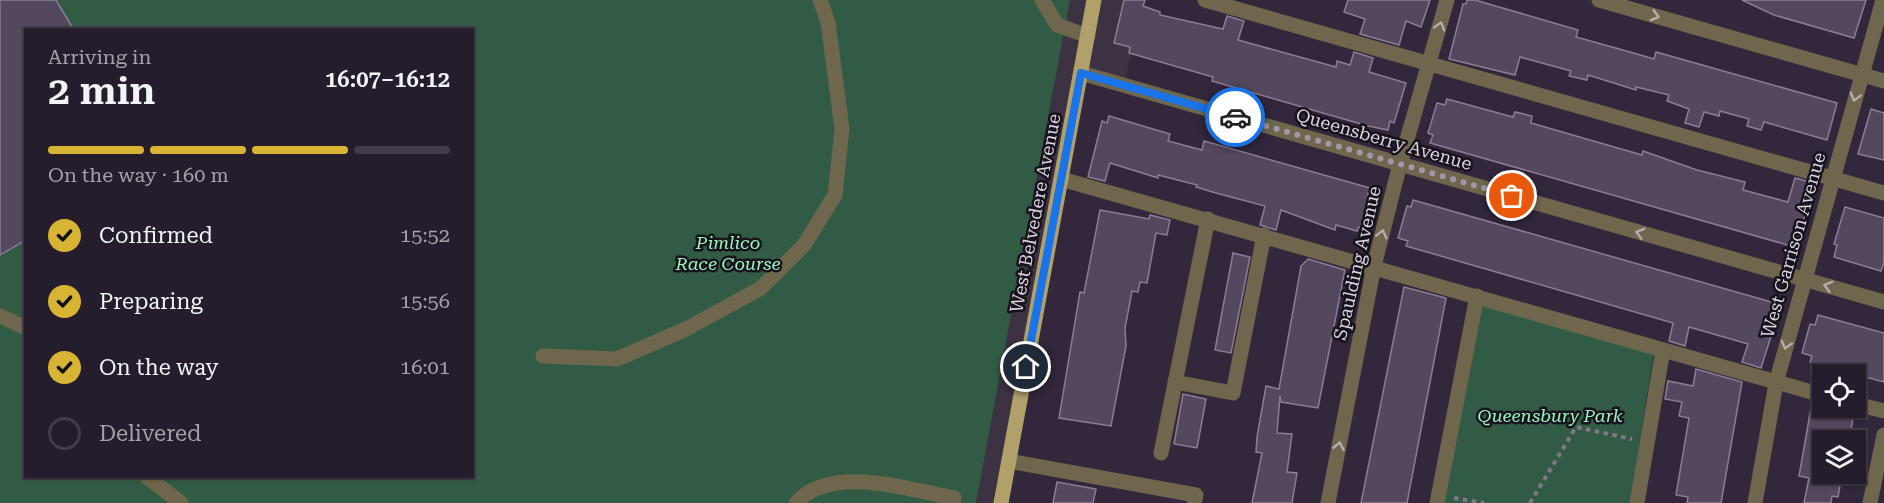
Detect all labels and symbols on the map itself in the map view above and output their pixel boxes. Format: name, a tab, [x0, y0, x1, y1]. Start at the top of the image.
one-way arrow	[1649, 9, 1660, 21]
one-way arrow	[1433, 21, 1445, 32]
courier	[1205, 87, 1265, 147]
one-way arrow	[1850, 91, 1862, 101]
street label: Queensberry Avenue	[1294, 104, 1474, 174]
street label: West Belvedere Avenue	[1005, 112, 1065, 314]
street label: West Garrison Avenue	[1756, 150, 1830, 340]
pin	[1486, 170, 1537, 221]
street label: Spaulding Avenue	[1329, 184, 1385, 342]
one-way arrow	[1635, 228, 1646, 240]
one-way arrow	[1375, 229, 1388, 239]
park label: Pimlico Race Course	[674, 232, 781, 274]
one-way arrow	[1823, 281, 1834, 293]
one-way arrow	[1780, 340, 1793, 350]
pin	[1000, 341, 1051, 392]
park label: Queensbury Park	[1477, 405, 1623, 426]
one-way arrow	[1332, 441, 1345, 451]

